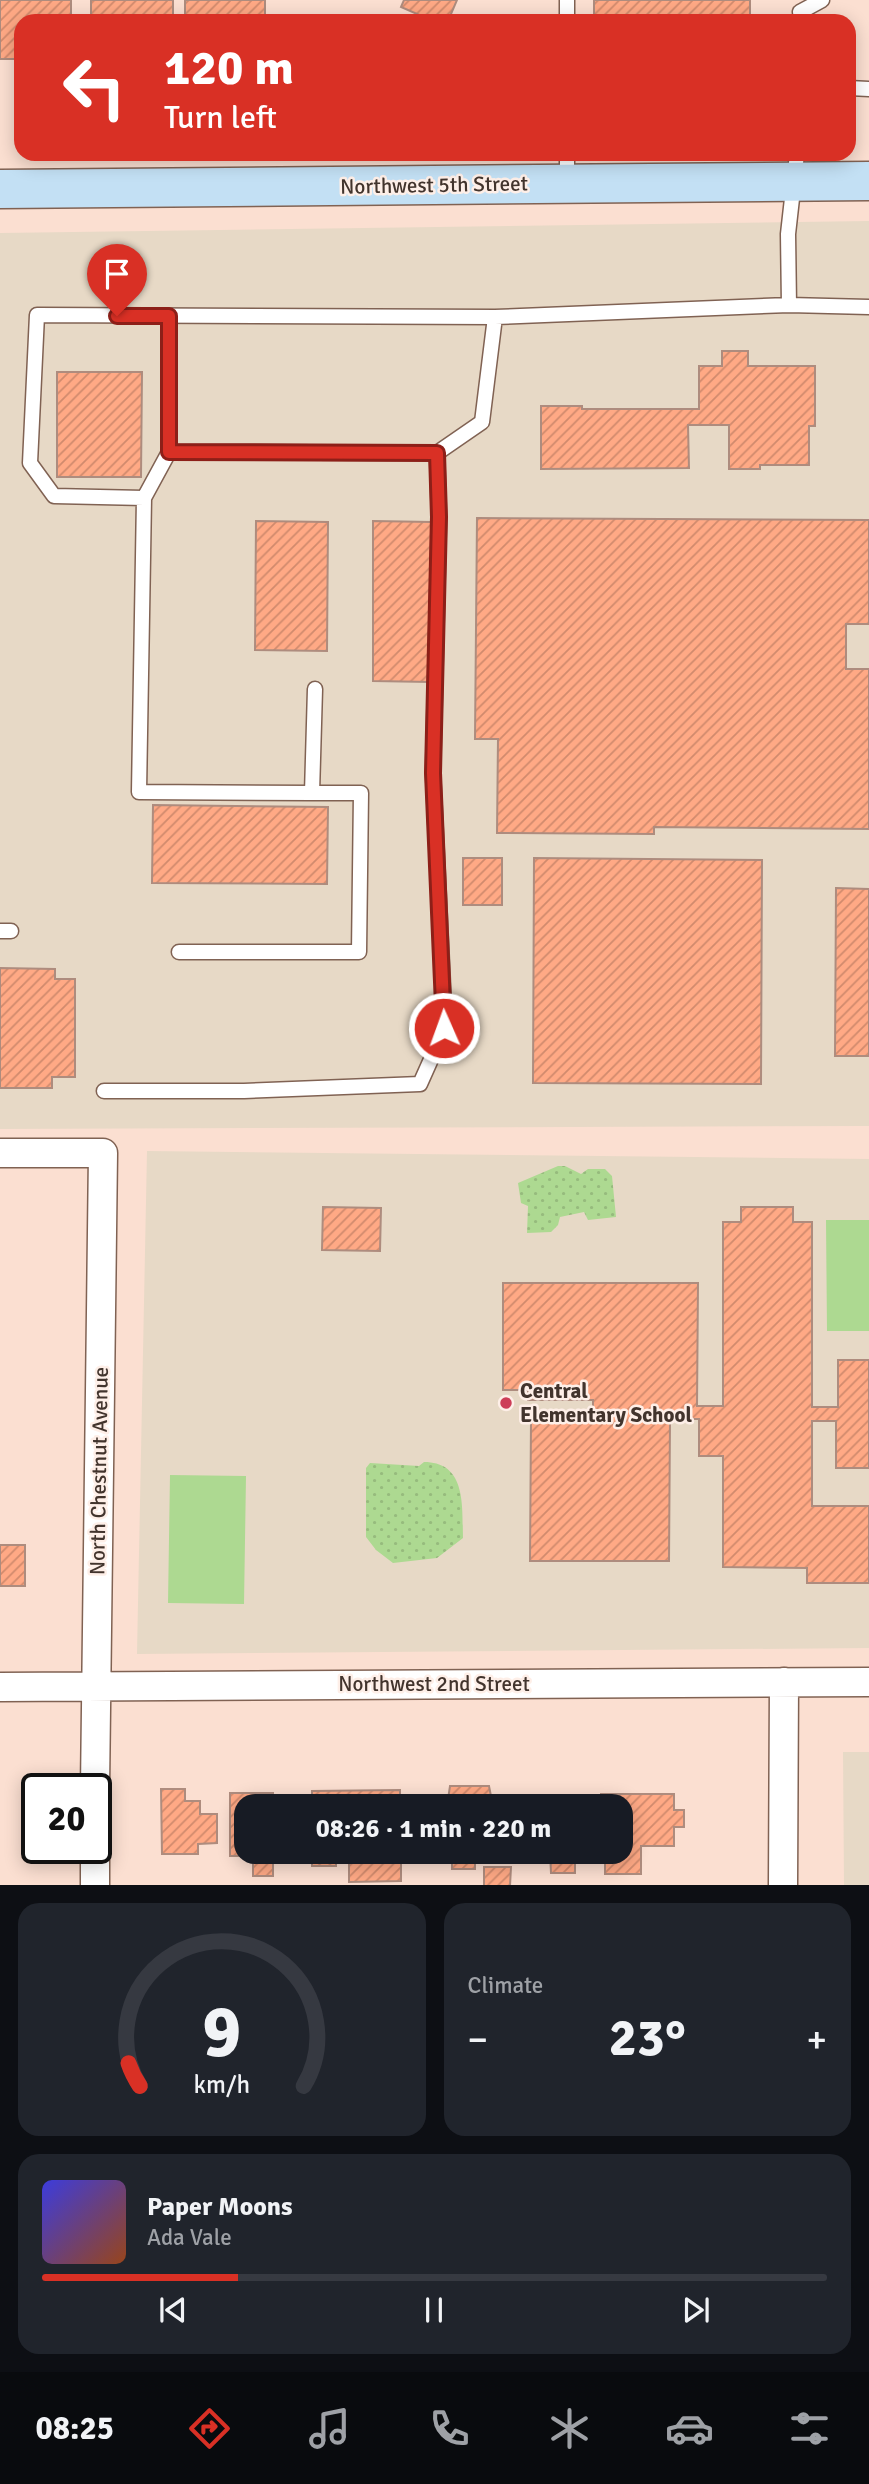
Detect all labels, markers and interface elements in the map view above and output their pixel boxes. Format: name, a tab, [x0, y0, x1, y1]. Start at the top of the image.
text: 120 m	[164, 38, 294, 98]
icon: left	[49, 42, 140, 133]
text: Turn left	[164, 98, 277, 137]
street label: Northwest 5th Street	[340, 170, 528, 200]
pin	[87, 244, 147, 316]
icon: arrive	[98, 255, 136, 293]
position arrow	[407, 991, 481, 1065]
street label: North Chestnut Avenue	[84, 1367, 114, 1575]
place label: Central Elementary School	[520, 1378, 692, 1428]
marker: Central Elementary School	[498, 1395, 514, 1411]
street label: Northwest 2nd Street	[338, 1671, 530, 1697]
speed limit sign: 20	[21, 1773, 112, 1864]
text: 08:26 · 1 min · 220 m	[316, 1813, 551, 1845]
text: Climate	[468, 1971, 543, 2000]
text: 9	[202, 1988, 241, 2077]
text: 23°	[609, 2006, 686, 2070]
text: −	[468, 2016, 488, 2063]
text: +	[806, 2016, 827, 2063]
text: km/h	[193, 2068, 250, 2099]
text: Paper Moons	[147, 2191, 293, 2223]
text: Ada Vale	[147, 2223, 232, 2252]
icon: previous	[154, 2291, 192, 2329]
icon: pause	[415, 2291, 453, 2329]
icon: next	[677, 2291, 715, 2329]
icon: directions	[185, 2404, 234, 2453]
icon: music	[305, 2404, 354, 2453]
icon: phone	[425, 2404, 474, 2453]
icon: climate	[545, 2404, 594, 2453]
icon: car	[665, 2404, 714, 2453]
icon: filters	[785, 2404, 834, 2453]
text: 08:25	[35, 2409, 114, 2448]

